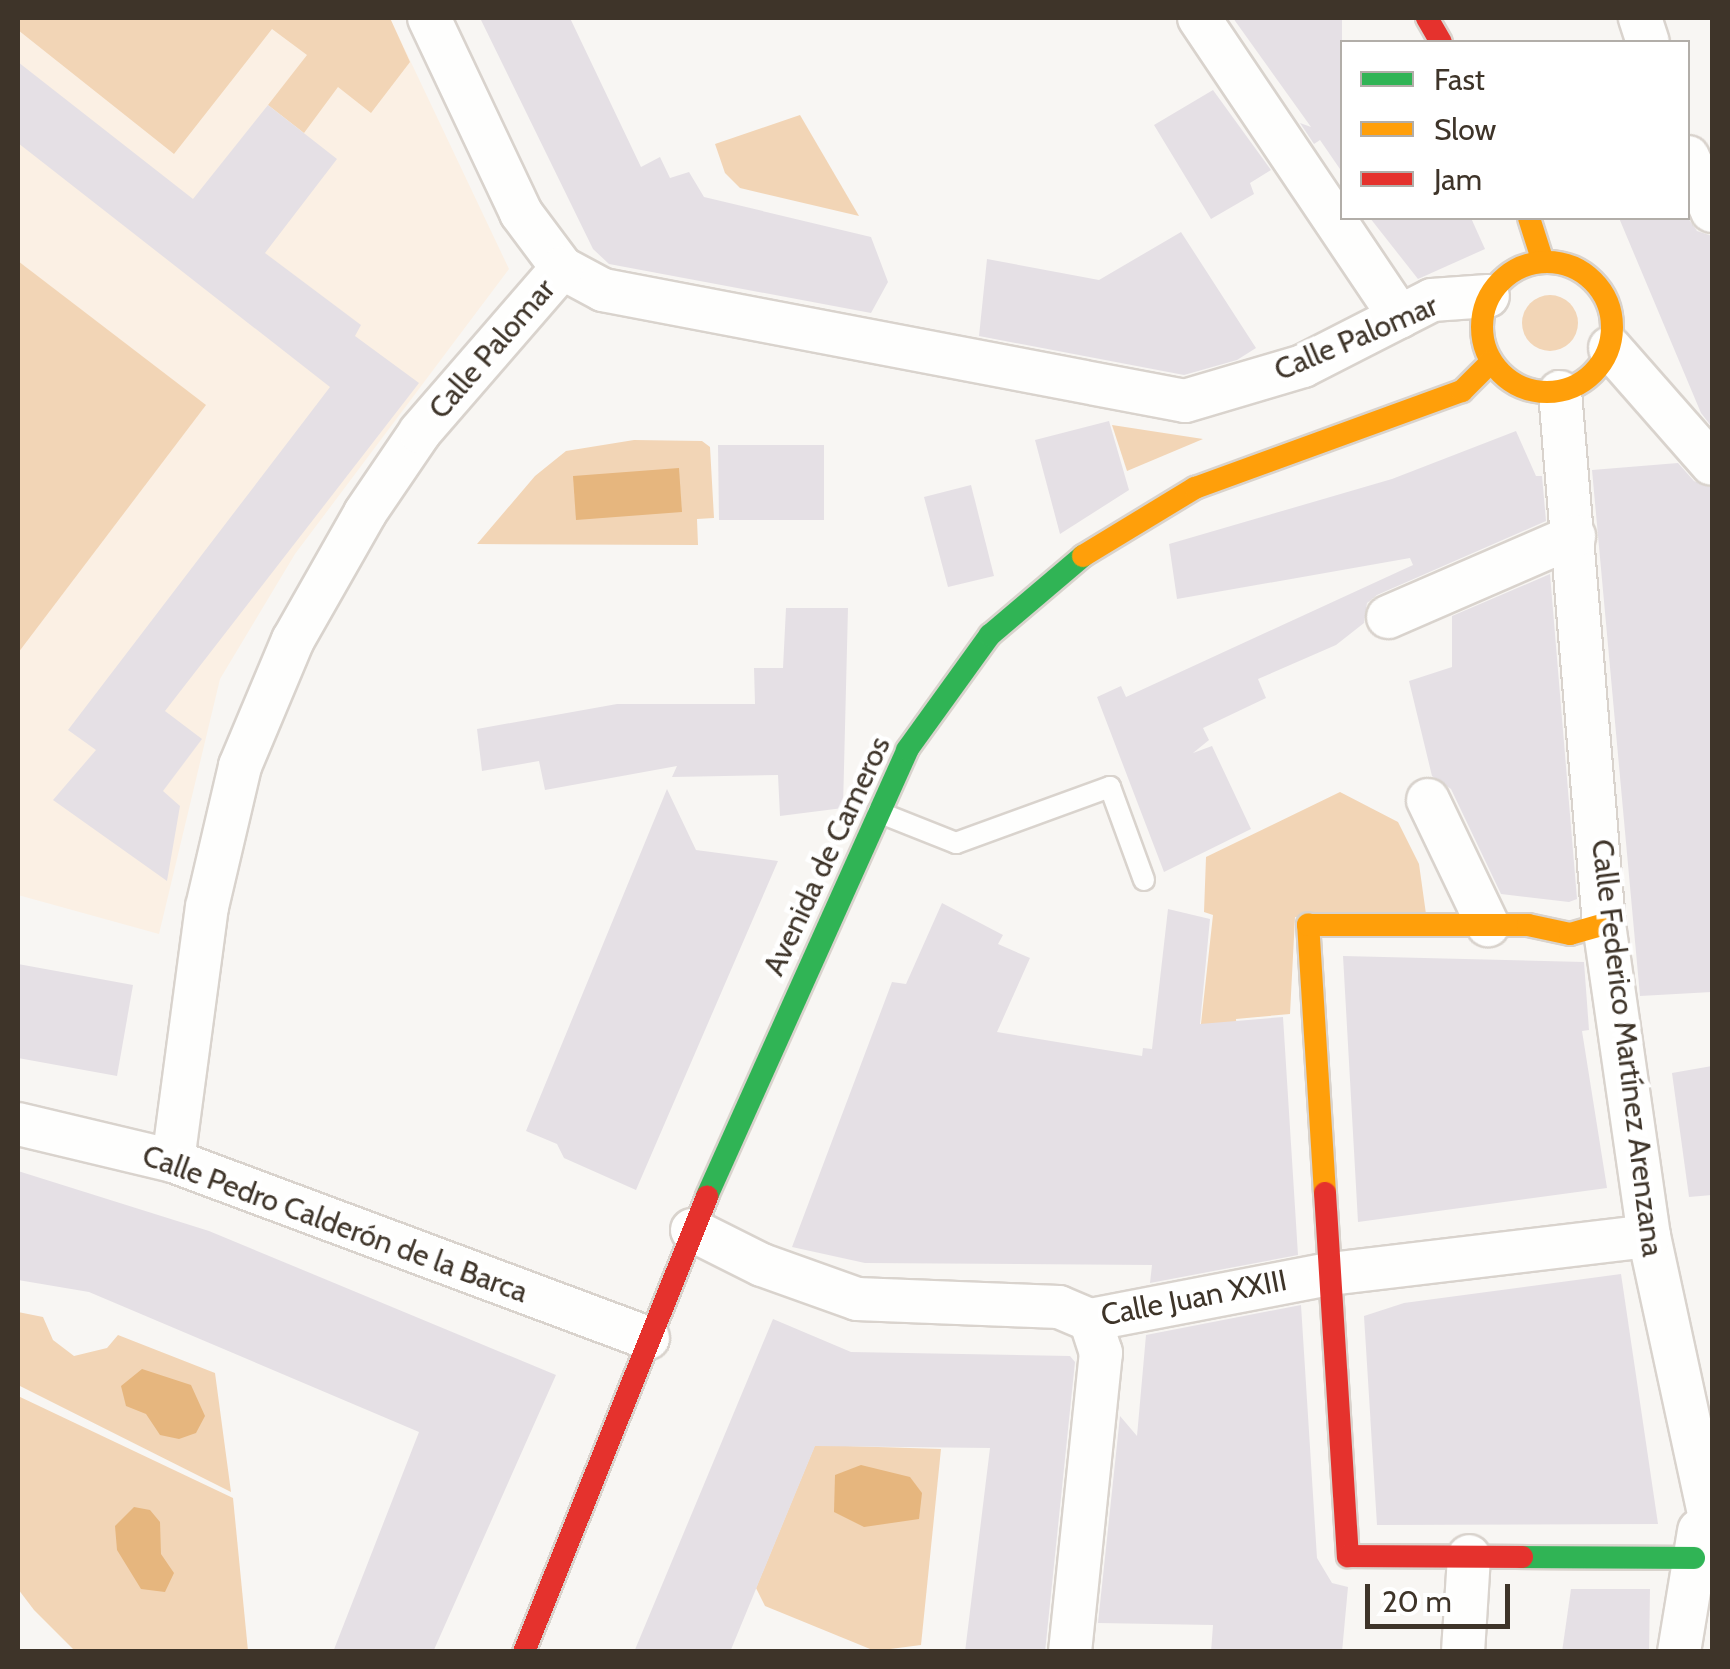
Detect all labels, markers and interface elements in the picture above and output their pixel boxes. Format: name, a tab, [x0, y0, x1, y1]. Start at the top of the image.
legend	[1340, 40, 1690, 220]
text: Fast	[1434, 61, 1485, 98]
text: Slow	[1434, 111, 1496, 148]
text: Jam	[1434, 161, 1482, 198]
street label: Calle Palomar	[421, 272, 563, 426]
street label: Calle Palomar	[1269, 287, 1443, 389]
street label: Avenida de Cameros	[756, 731, 898, 981]
street label: Calle Federico Martínez Arenzana	[1584, 837, 1670, 1259]
street label: Calle Pedro Calderón de la Barca	[137, 1137, 533, 1311]
street label: Calle Juan XXIII	[1098, 1262, 1290, 1334]
scale bar	[1370, 1564, 1515, 1626]
text: 20 m	[1382, 1583, 1452, 1620]

